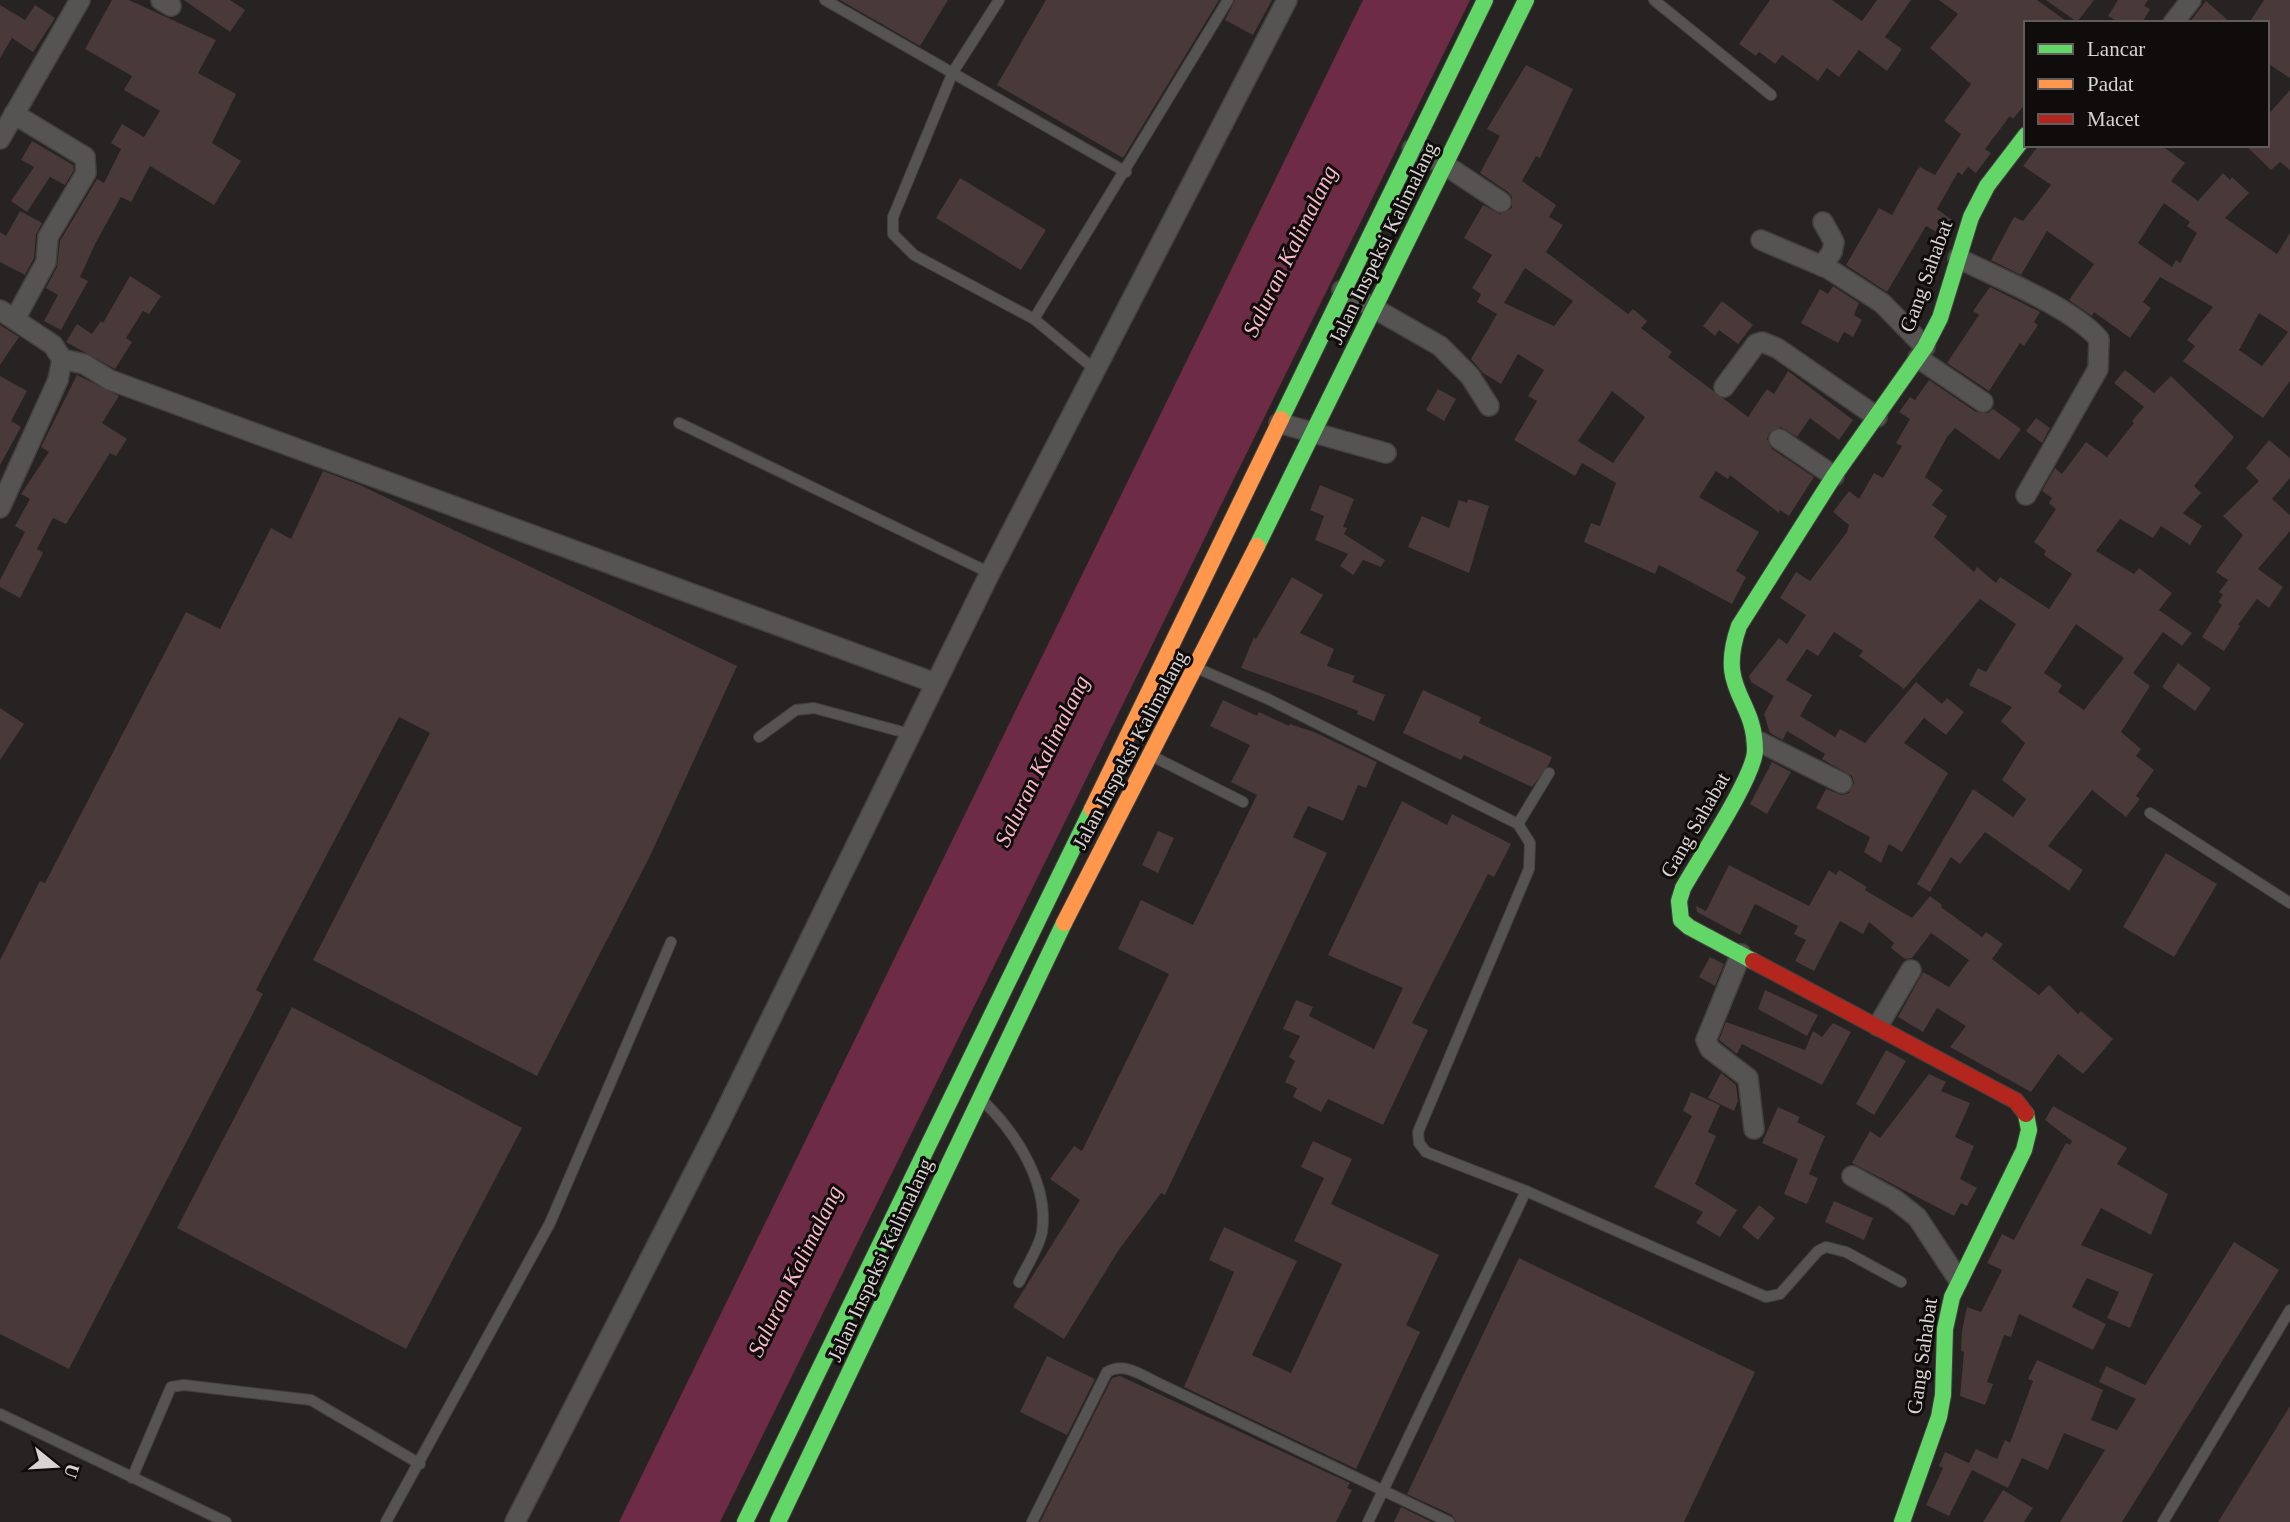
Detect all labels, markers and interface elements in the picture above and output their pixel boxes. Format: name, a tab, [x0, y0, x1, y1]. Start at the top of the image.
legend	[2024, 21, 2269, 147]
text: Lancar	[2087, 37, 2145, 61]
text: Padat	[2087, 72, 2134, 96]
text: Macet	[2087, 107, 2140, 131]
street label: Jalan Inspeksi Kalimalang	[1324, 138, 1443, 348]
water label: Saluran Kalimalang	[1238, 161, 1342, 341]
street label: Gang Sahabat	[1895, 217, 1957, 335]
street label: Jalan Inspeksi Kalimalang	[1067, 646, 1193, 853]
water label: Saluran Kalimalang	[990, 671, 1094, 851]
street label: Gang Sahabat	[1655, 768, 1735, 882]
street label: Jalan Inspeksi Kalimalang	[822, 1154, 938, 1365]
water label: Saluran Kalimalang	[743, 1181, 847, 1361]
street label: Gang Sahabat	[1902, 1296, 1942, 1416]
north arrow	[21, 1431, 91, 1501]
text: U	[60, 1461, 84, 1481]

